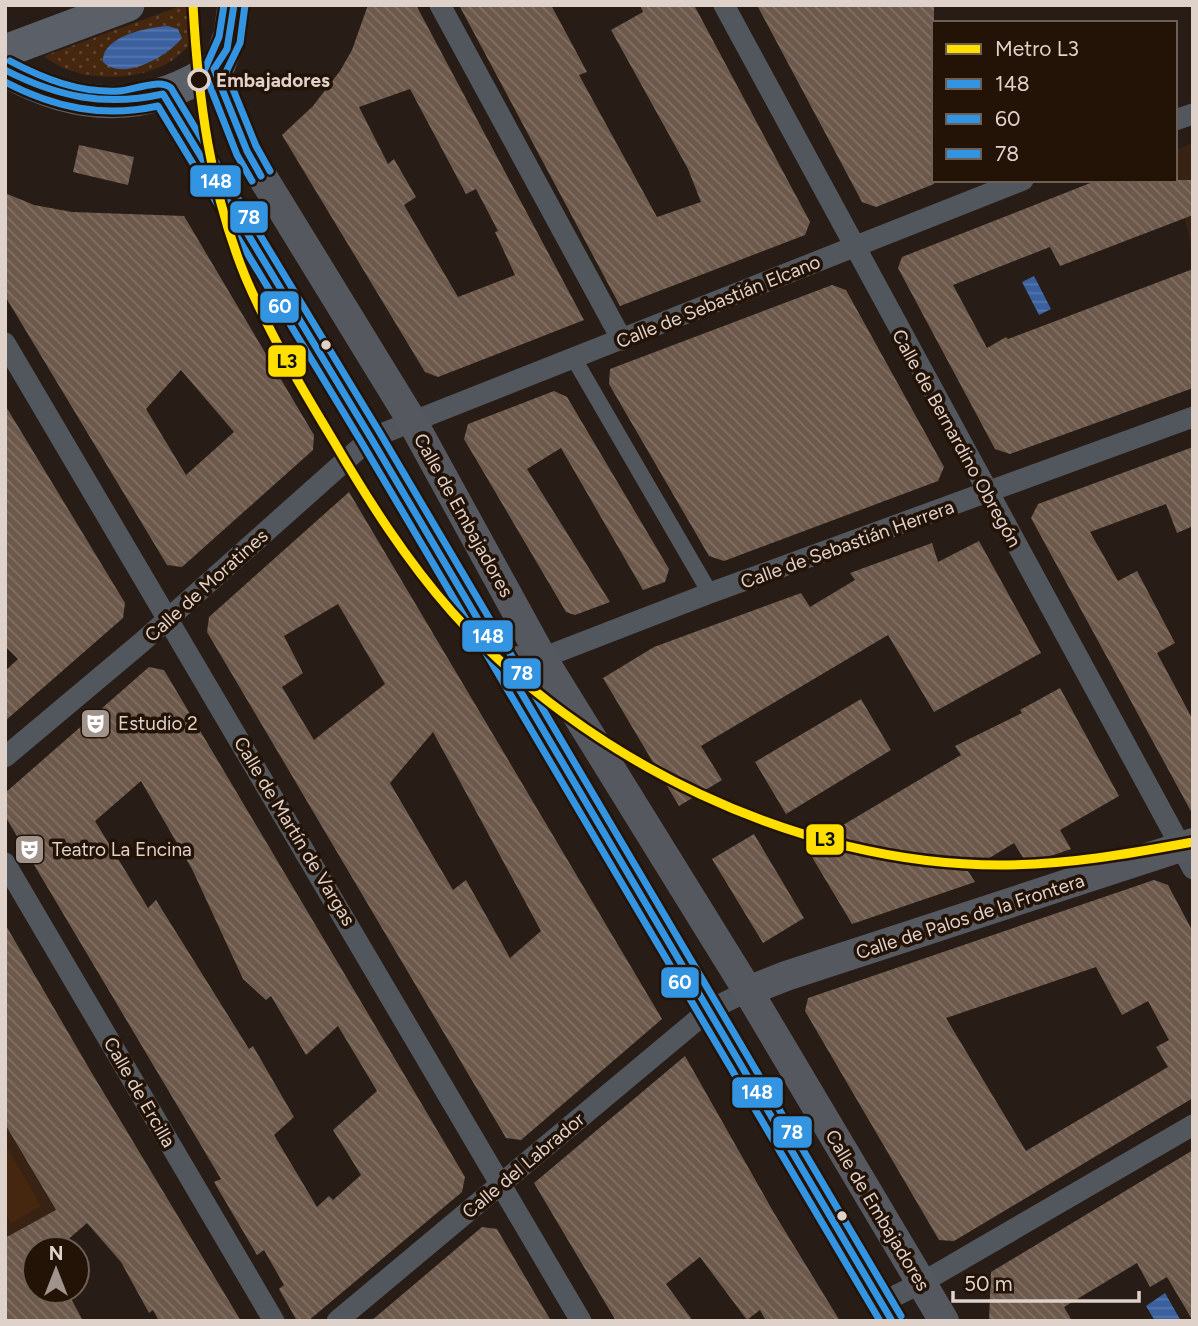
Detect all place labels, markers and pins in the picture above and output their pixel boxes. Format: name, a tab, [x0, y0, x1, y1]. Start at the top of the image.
marker: Embajadores	[188, 69, 210, 91]
place label: Embajadores	[216, 69, 330, 92]
unlabelled marker	[319, 338, 333, 352]
theatre icon: Estudio 2	[78, 706, 112, 740]
place label: Estudio 2	[118, 712, 198, 735]
theatre icon: Teatro La Encina	[12, 832, 46, 866]
place label: Teatro La Encina	[52, 838, 192, 861]
unlabelled marker	[835, 1209, 849, 1223]

